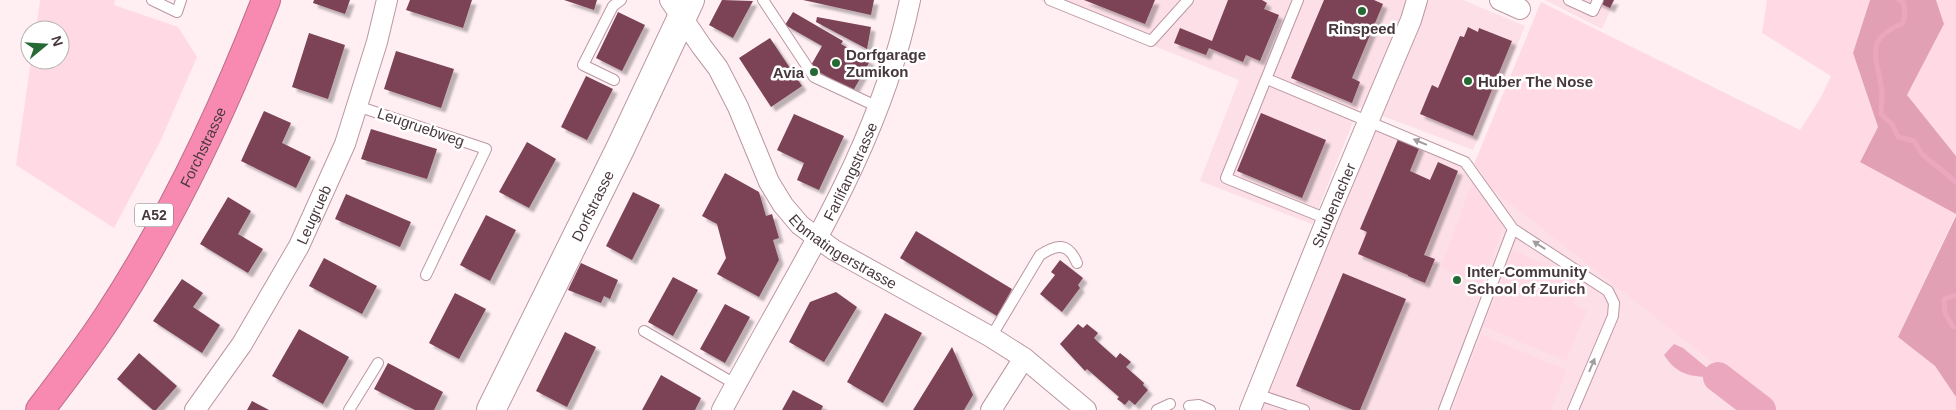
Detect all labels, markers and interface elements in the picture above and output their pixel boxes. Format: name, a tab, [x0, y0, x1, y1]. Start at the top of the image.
marker: Rinspeed	[1356, 5, 1368, 17]
north arrow	[20, 20, 70, 70]
place label: Rinspeed	[1328, 20, 1396, 37]
text: N	[48, 34, 67, 48]
place label: Dorfgarage Zumikon	[846, 46, 926, 80]
marker: Dorfgarage Zumikon	[830, 57, 842, 69]
place label: Avia	[773, 64, 805, 81]
marker: Avia	[808, 66, 820, 78]
place label: Huber The Nose	[1478, 73, 1593, 90]
marker: Huber The Nose	[1462, 75, 1474, 87]
street label: Forchstrasse	[176, 104, 229, 190]
street label: Leugruebweg	[375, 104, 467, 150]
street label: Farlifangstrasse	[819, 119, 880, 223]
one-way arrow	[1413, 138, 1427, 146]
street label: Strubenacher	[1308, 160, 1358, 250]
street label: Dorfstrasse	[567, 167, 617, 244]
street label: Leugrueb	[292, 182, 334, 247]
road number: A52	[135, 204, 173, 226]
street label: Ebmatingerstrasse	[786, 210, 900, 292]
one-way arrow	[1532, 241, 1545, 250]
place label: Inter-Community School of Zurich	[1467, 263, 1588, 297]
marker: Inter-Community School of Zurich	[1451, 274, 1463, 286]
one-way arrow	[1588, 358, 1596, 372]

